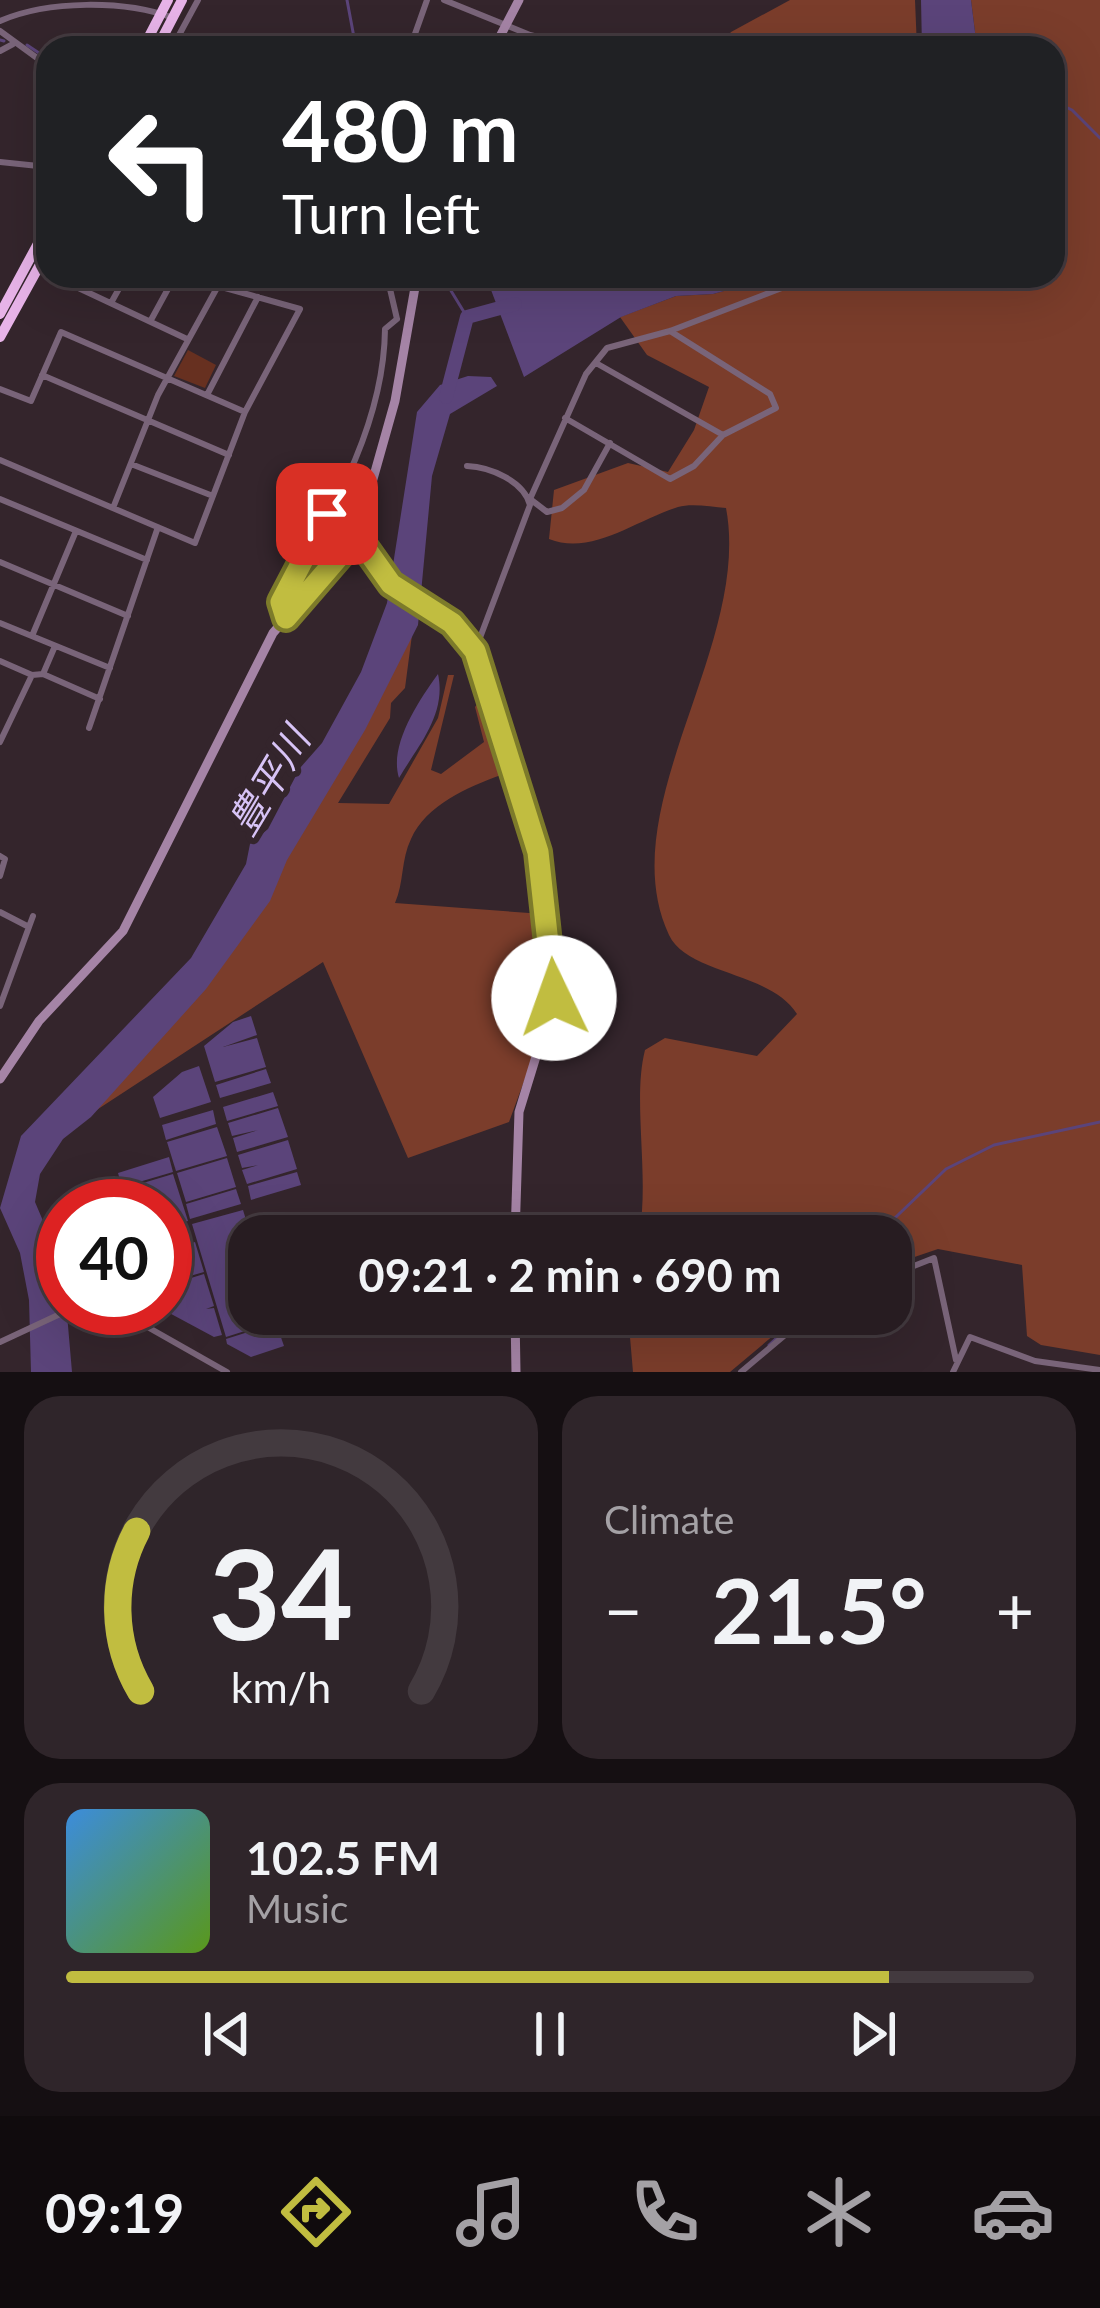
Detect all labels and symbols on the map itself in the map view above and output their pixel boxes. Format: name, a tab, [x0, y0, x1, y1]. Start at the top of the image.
pin	[276, 463, 378, 565]
water label: 豊平川	[218, 715, 320, 842]
position arrow	[491, 935, 617, 1061]
speed limit sign: 40	[36, 1179, 192, 1335]

